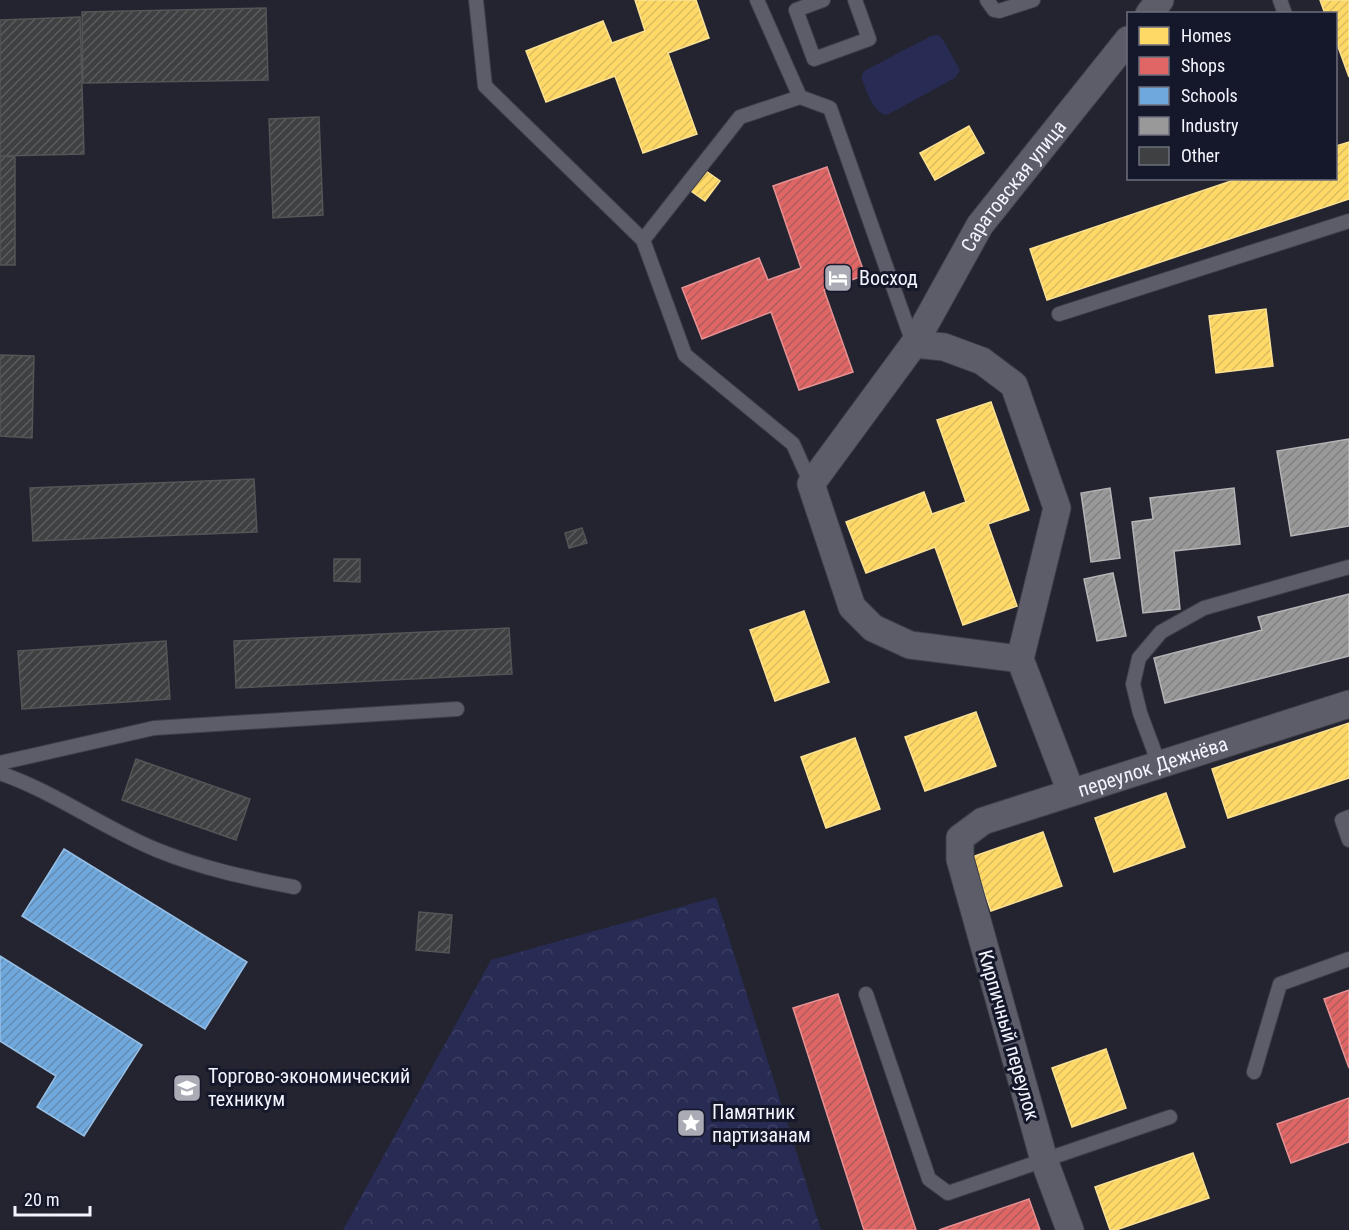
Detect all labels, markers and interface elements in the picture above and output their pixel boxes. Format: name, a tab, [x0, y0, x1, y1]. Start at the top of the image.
legend	[1127, 12, 1337, 180]
text: Homes	[1181, 25, 1231, 46]
text: Shops	[1181, 55, 1225, 76]
text: Schools	[1181, 85, 1238, 106]
street label: Саратовская улица	[956, 115, 1071, 256]
text: Industry	[1181, 115, 1239, 136]
text: Other	[1181, 145, 1220, 166]
hotel icon: Восход	[822, 262, 854, 294]
place label: Восход	[859, 266, 918, 290]
street label: переулок Дежнёва	[1075, 732, 1231, 802]
street label: Кирпичный переулок	[973, 947, 1045, 1123]
place label: Торгово-экономический техникум	[208, 1064, 410, 1111]
school or university icon: Торгово-экономический техникум	[171, 1072, 203, 1104]
place label: Памятник партизанам	[712, 1100, 811, 1147]
place icon: Памятник партизанам	[675, 1107, 707, 1139]
scale bar	[15, 1179, 90, 1217]
text: 20 m	[24, 1189, 59, 1210]

